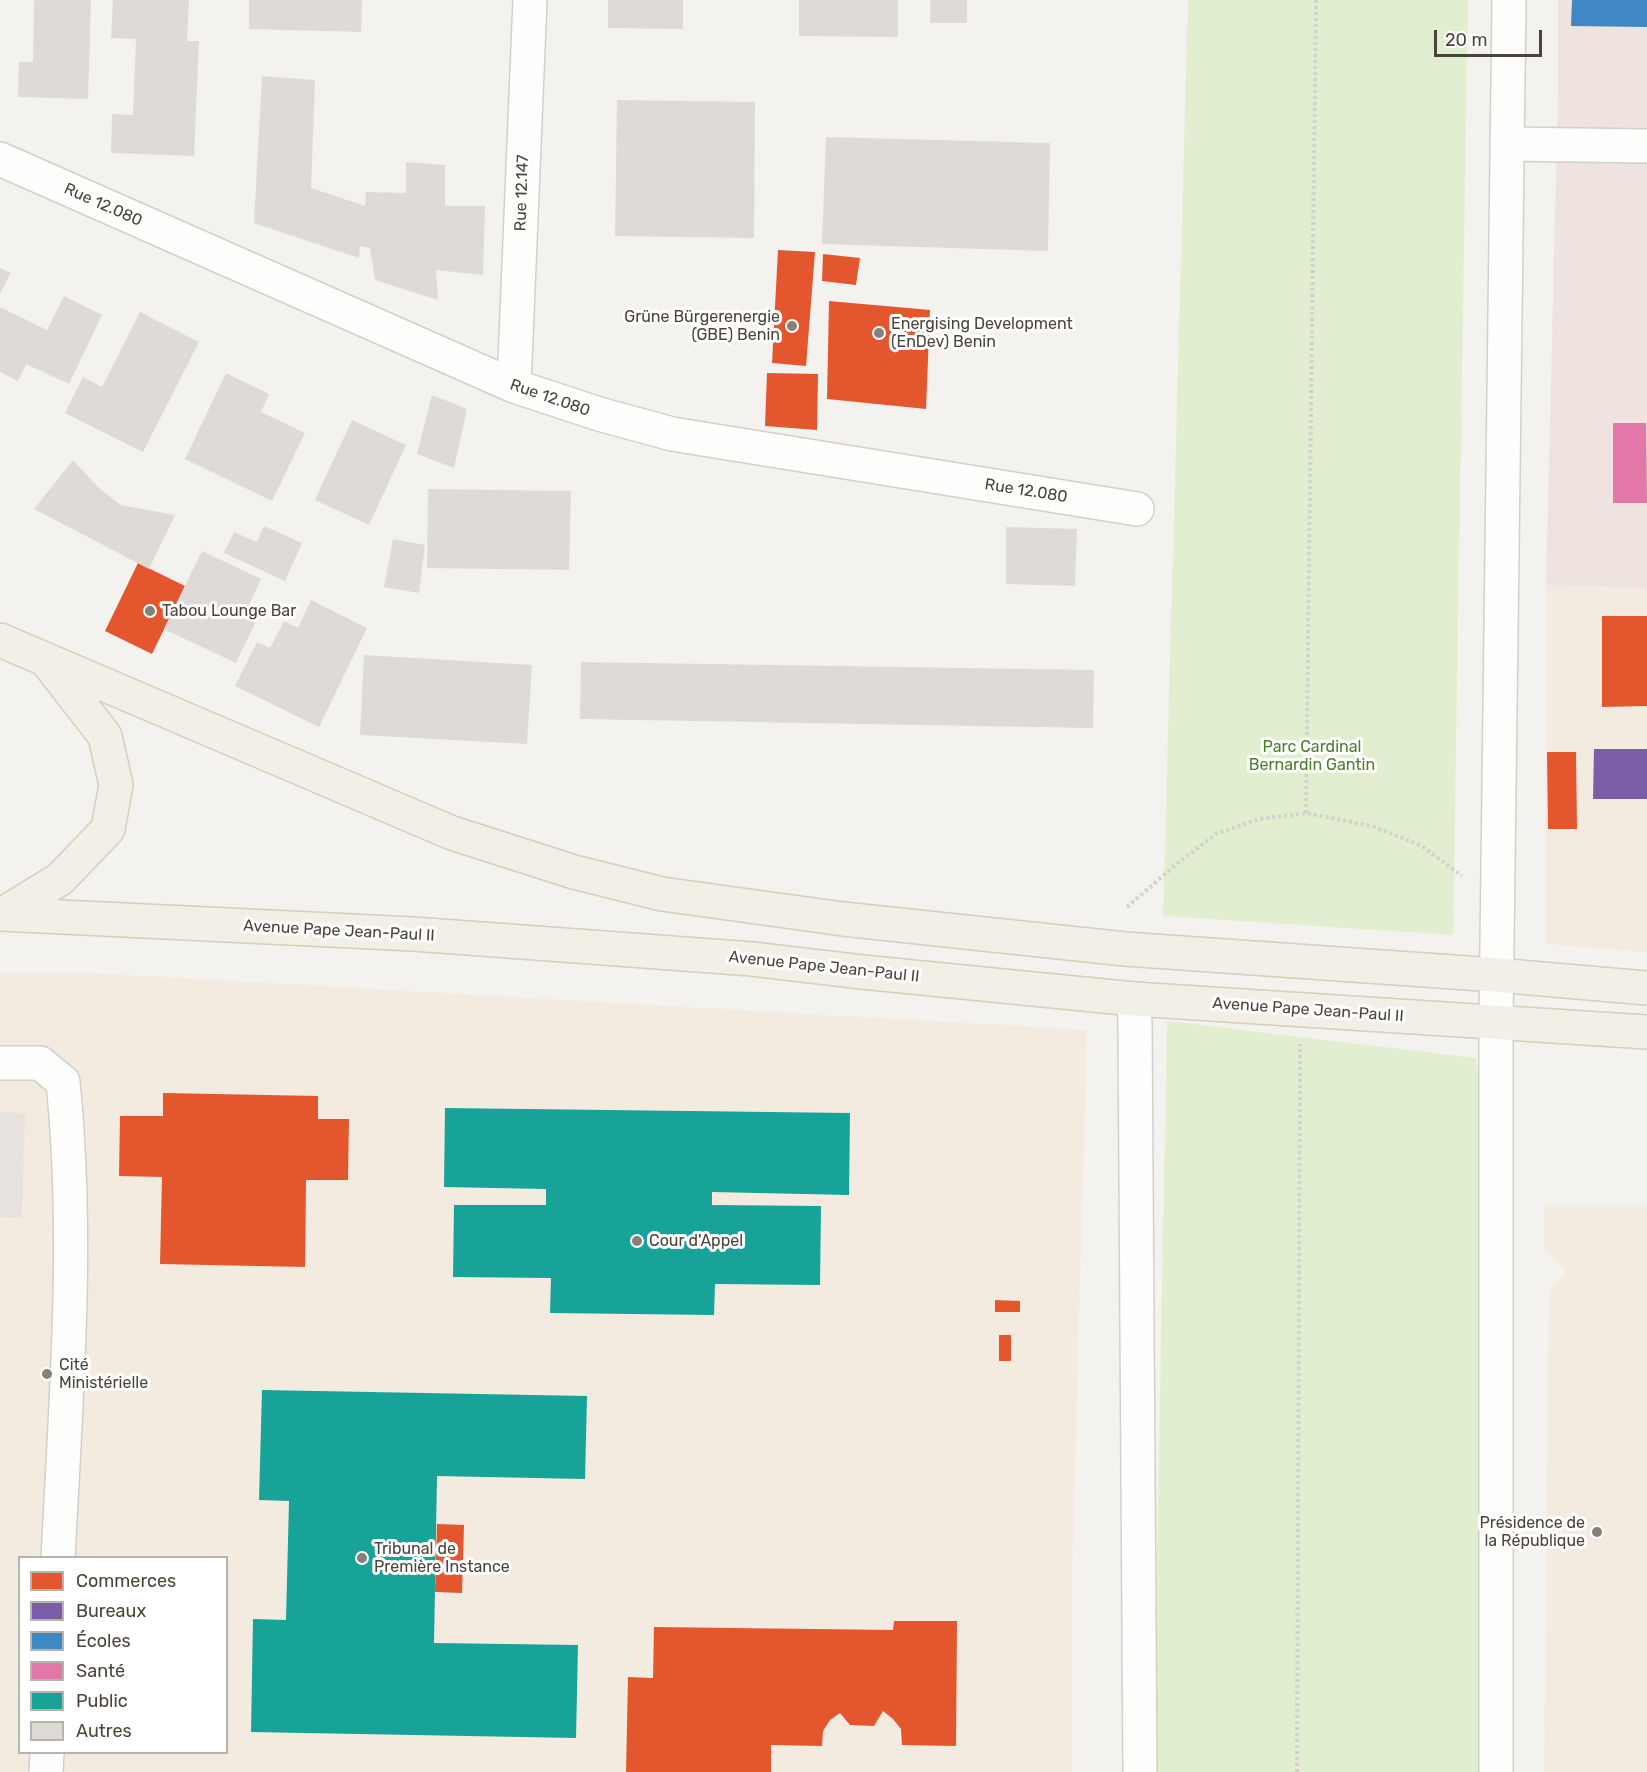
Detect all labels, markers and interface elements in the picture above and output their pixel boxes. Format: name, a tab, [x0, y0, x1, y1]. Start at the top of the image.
scale bar	[1437, 18, 1545, 56]
text: 20 m	[1445, 29, 1487, 51]
street label: Rue 12.147	[511, 154, 533, 232]
street label: Rue 12.080	[61, 179, 145, 231]
place label: Grüne Bürgerenergie (GBE) Benin	[624, 307, 780, 345]
place label: Energising Development (EnDev) Benin	[891, 314, 1073, 352]
marker: Grüne Bürgerenergie (GBE) Benin	[785, 319, 799, 333]
marker: Energising Development (EnDev) Benin	[872, 326, 886, 340]
street label: Rue 12.080	[507, 375, 593, 421]
street label: Rue 12.080	[983, 475, 1069, 507]
place label: Tabou Lounge Bar	[162, 601, 296, 621]
marker: Tabou Lounge Bar	[143, 604, 157, 618]
park label: Parc Cardinal Bernardin Gantin	[1249, 737, 1375, 775]
street label: Avenue Pape Jean-Paul II	[243, 916, 435, 946]
street label: Avenue Pape Jean-Paul II	[728, 947, 920, 987]
street label: Avenue Pape Jean-Paul II	[1212, 994, 1404, 1026]
place label: Cour d'Appel	[649, 1231, 743, 1251]
marker: Cour d'Appel	[630, 1234, 644, 1248]
place label: Cité Ministérielle	[59, 1355, 148, 1393]
marker: Cité Ministérielle	[40, 1367, 54, 1381]
place label: Présidence de la République	[1479, 1513, 1585, 1551]
marker: Présidence de la République	[1590, 1525, 1604, 1539]
place label: Tribunal de Première Instance	[374, 1539, 510, 1577]
marker: Tribunal de Première Instance	[355, 1551, 369, 1565]
legend	[18, 1556, 228, 1754]
text: Commerces	[76, 1570, 176, 1592]
text: Bureaux	[76, 1600, 146, 1622]
text: Écoles	[76, 1630, 131, 1652]
text: Santé	[76, 1660, 125, 1682]
text: Public	[76, 1690, 128, 1712]
text: Autres	[76, 1720, 132, 1742]

